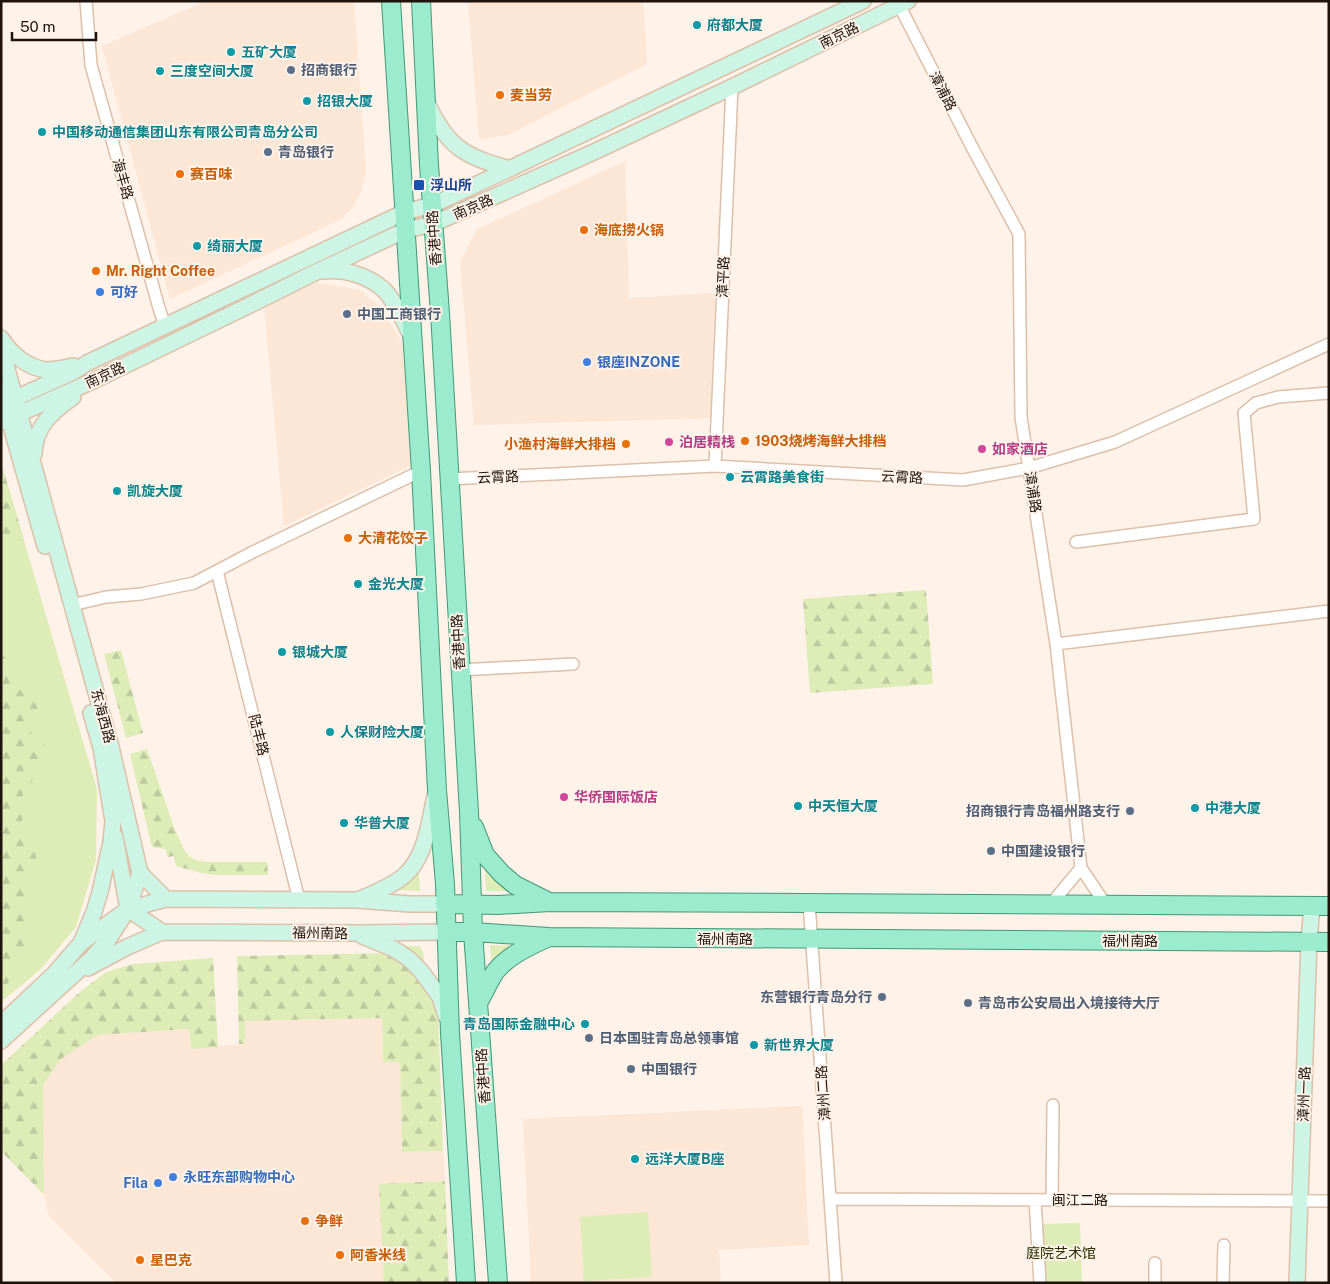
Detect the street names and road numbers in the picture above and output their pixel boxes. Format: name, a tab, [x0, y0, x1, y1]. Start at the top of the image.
street label: 南京路	[817, 19, 861, 51]
street label: 漳浦路	[926, 69, 960, 113]
street label: 海丰路	[110, 157, 136, 201]
street label: 南京路	[451, 191, 495, 223]
street label: 香港中路	[424, 210, 444, 266]
street label: 漳平路	[714, 256, 732, 298]
street label: 南京路	[83, 359, 127, 391]
street label: 云霄路	[477, 468, 519, 486]
street label: 云霄路	[881, 468, 923, 486]
street label: 漳浦路	[1022, 470, 1044, 514]
street label: 香港中路	[449, 614, 467, 670]
street label: 东海西路	[88, 687, 118, 745]
street label: 陆丰路	[246, 713, 272, 757]
street label: 福州南路	[292, 925, 348, 941]
street label: 福州南路	[697, 931, 753, 947]
street label: 福州南路	[1102, 933, 1158, 949]
street label: 香港中路	[473, 1048, 493, 1104]
street label: 漳州二路	[813, 1065, 833, 1121]
street label: 漳州一路	[1295, 1066, 1313, 1122]
street label: 闽江二路	[1052, 1192, 1108, 1208]

